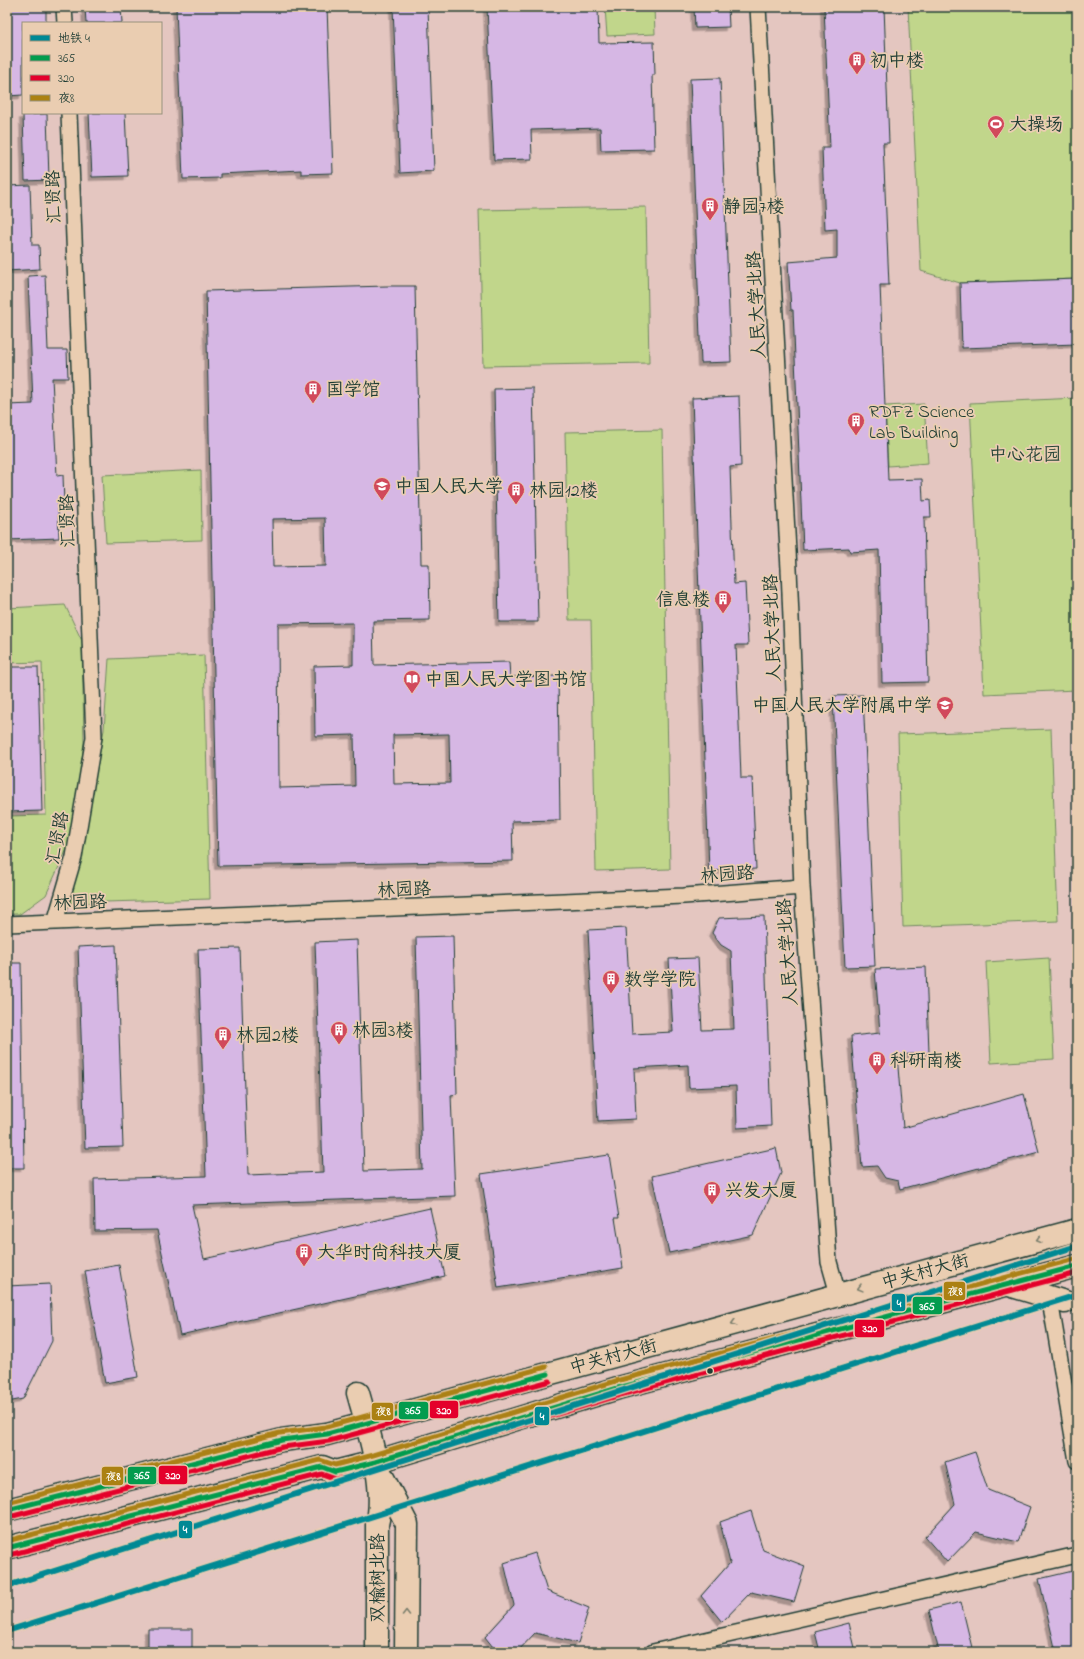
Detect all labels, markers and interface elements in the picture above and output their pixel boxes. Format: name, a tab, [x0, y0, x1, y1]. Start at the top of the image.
legend	[22, 22, 162, 114]
text: 地铁 4	[58, 30, 90, 48]
place label: 初中楼	[870, 49, 924, 75]
text: 365	[58, 50, 75, 68]
building icon: 初中楼	[847, 50, 867, 75]
text: 320	[58, 70, 74, 88]
text: 夜8	[58, 90, 75, 108]
place label: 大操场	[1009, 113, 1063, 139]
sports icon: 大操场	[986, 114, 1006, 139]
street label: 汇贤路	[41, 169, 69, 224]
place label: 静园7楼	[723, 195, 784, 221]
building icon: 静园7楼	[700, 196, 720, 221]
street label: 人民大学北路	[742, 250, 774, 360]
place label: 国学馆	[326, 378, 380, 404]
building icon: 国学馆	[303, 379, 323, 404]
place label: RDFZ Science Lab Building	[869, 400, 975, 448]
building icon: RDFZ Science Lab Building	[846, 411, 866, 436]
park label: 中心花园	[989, 443, 1061, 469]
place label: 中国人民大学	[395, 475, 503, 501]
school or university icon: 中国人民大学	[372, 476, 392, 501]
place label: 林园12楼	[529, 479, 598, 505]
building icon: 林园12楼	[506, 480, 526, 505]
street label: 汇贤路	[55, 493, 83, 548]
street label: 人民大学北路	[759, 574, 789, 682]
place label: 信息楼	[656, 588, 710, 614]
building icon: 信息楼	[713, 589, 733, 614]
place label: 中国人民大学图书馆	[425, 668, 587, 694]
library icon: 中国人民大学图书馆	[402, 669, 422, 694]
place label: 中国人民大学附属中学	[752, 694, 932, 720]
school or university icon: 中国人民大学附属中学	[935, 695, 955, 720]
street label: 汇贤路	[41, 809, 77, 867]
street label: 林园路	[699, 861, 755, 891]
street label: 林园路	[377, 877, 432, 905]
street label: 林园路	[53, 890, 108, 918]
street label: 人民大学北路	[772, 897, 806, 1007]
place label: 数学学院	[624, 968, 696, 994]
building icon: 数学学院	[601, 969, 621, 994]
place label: 林园3楼	[352, 1019, 413, 1045]
building icon: 林园3楼	[329, 1020, 349, 1045]
place label: 林园2楼	[236, 1024, 299, 1050]
building icon: 林园2楼	[213, 1025, 233, 1050]
place label: 科研南楼	[890, 1049, 962, 1075]
building icon: 科研南楼	[867, 1050, 887, 1075]
place label: 兴发大厦	[725, 1179, 797, 1205]
building icon: 兴发大厦	[702, 1180, 722, 1205]
one-way arrow	[1036, 1235, 1043, 1244]
place label: 大华时尚科技大厦	[317, 1241, 461, 1267]
building icon: 大华时尚科技大厦	[294, 1242, 314, 1267]
street label: 中关村大街	[879, 1249, 972, 1297]
line badge: 夜8	[943, 1281, 966, 1301]
one-way arrow	[856, 1284, 863, 1292]
text: 夜8	[947, 1284, 963, 1300]
line badge: 4	[891, 1293, 906, 1312]
text: 4	[896, 1296, 902, 1312]
line badge: 365	[912, 1296, 943, 1315]
text: 365	[918, 1299, 936, 1315]
one-way arrow	[731, 1318, 738, 1327]
line badge: 320	[854, 1319, 885, 1338]
text: 320	[862, 1321, 878, 1337]
street label: 中关村大街	[567, 1334, 660, 1382]
unlabelled marker	[705, 1366, 715, 1376]
line badge: 320	[429, 1400, 459, 1419]
line badge: 365	[398, 1401, 429, 1420]
line badge: 夜8	[371, 1402, 394, 1421]
text: 365	[404, 1403, 422, 1419]
text: 320	[436, 1403, 452, 1419]
text: 夜8	[375, 1404, 391, 1420]
line badge: 4	[534, 1406, 550, 1426]
text: 4	[539, 1409, 545, 1425]
line badge: 320	[158, 1465, 188, 1485]
line badge: 夜8	[101, 1466, 124, 1486]
line badge: 365	[127, 1466, 157, 1485]
text: 365	[133, 1468, 151, 1484]
text: 320	[165, 1468, 181, 1484]
text: 夜8	[105, 1469, 121, 1485]
line badge: 4	[178, 1520, 193, 1539]
text: 4	[182, 1522, 188, 1538]
street label: 双榆树北路	[366, 1533, 392, 1623]
one-way arrow	[402, 1610, 410, 1616]

